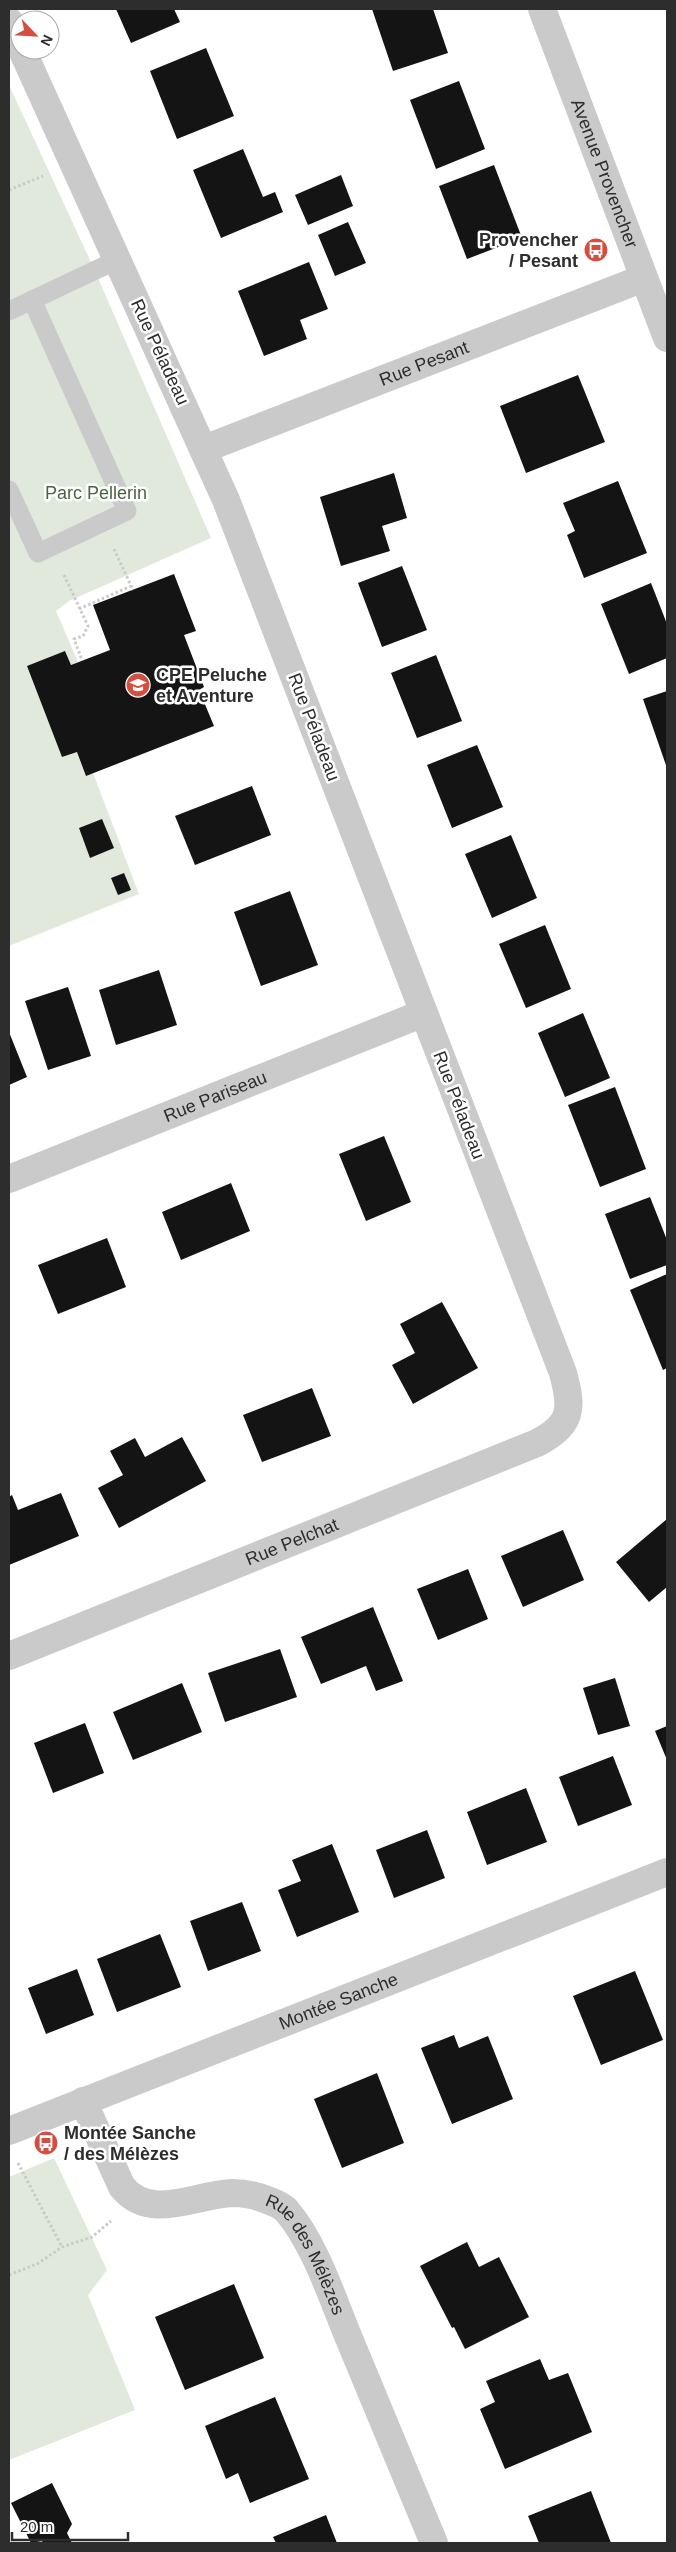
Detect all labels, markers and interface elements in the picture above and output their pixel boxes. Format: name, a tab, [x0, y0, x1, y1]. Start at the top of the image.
north arrow	[10, 10, 60, 60]
text: N	[37, 33, 56, 48]
street label: Avenue Provencher	[567, 96, 642, 251]
place label: Provencher / Pesant	[479, 230, 578, 271]
bus stop icon: Provencher / Pesant	[583, 237, 609, 263]
street label: Rue Péladeau	[127, 296, 193, 408]
street label: Rue Pesant	[376, 337, 471, 390]
park label: Parc Pellerin	[45, 483, 147, 503]
place label: CPE Peluche et Aventure	[156, 665, 267, 706]
street label: Rue Péladeau	[284, 670, 344, 784]
school or university icon: CPE Peluche et Aventure	[125, 672, 151, 698]
street label: Rue Péladeau	[429, 1048, 489, 1162]
street label: Rue Pariseau	[161, 1067, 269, 1126]
street label: Rue Pelchat	[243, 1514, 341, 1570]
street label: Montée Sanche	[276, 1969, 401, 2034]
place label: Montée Sanche / des Mélèzes	[64, 2123, 196, 2164]
bus stop icon: Montée Sanche / des Mélèzes	[33, 2130, 59, 2156]
street label: Rue des Mélèzes	[263, 2190, 349, 2318]
scale bar	[12, 2510, 129, 2542]
text: 20 m	[20, 2518, 53, 2535]

